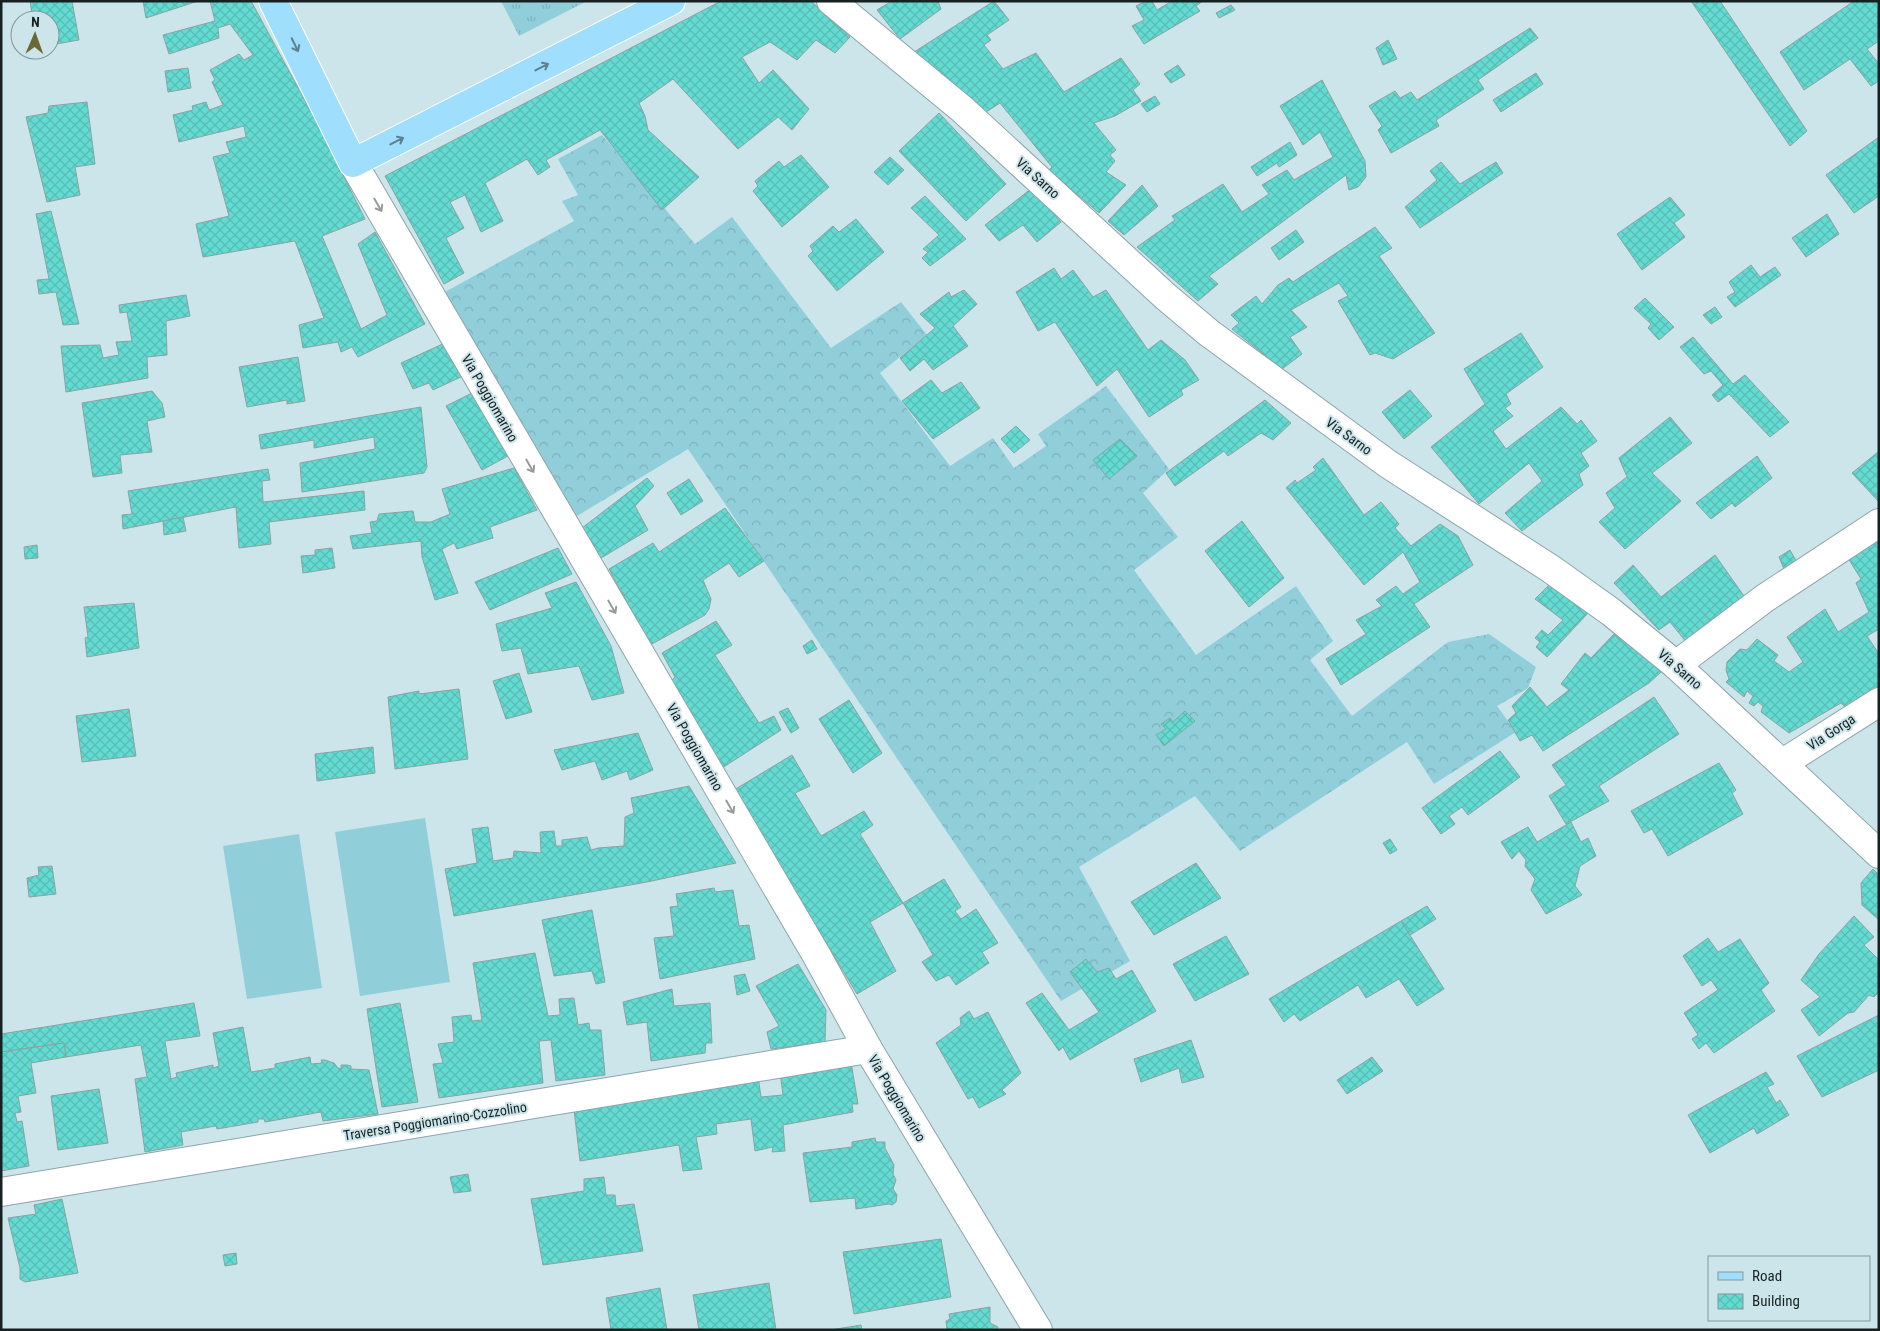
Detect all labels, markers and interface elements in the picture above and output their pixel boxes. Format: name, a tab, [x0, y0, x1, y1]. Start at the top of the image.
north arrow	[10, 10, 60, 60]
text: N	[31, 14, 40, 30]
one-way arrow	[291, 37, 300, 52]
one-way arrow	[534, 62, 549, 72]
one-way arrow	[389, 136, 404, 145]
street label: Via Sarno	[1013, 154, 1063, 202]
one-way arrow	[373, 198, 383, 212]
street label: Via Poggiomarino	[459, 351, 521, 445]
street label: Via Sarno	[1323, 414, 1375, 458]
one-way arrow	[525, 459, 535, 474]
one-way arrow	[608, 599, 618, 613]
street label: Via Sarno	[1655, 646, 1705, 692]
street label: Via Poggiomarino	[664, 700, 726, 794]
street label: Via Gorga	[1804, 711, 1858, 753]
one-way arrow	[725, 800, 735, 814]
street label: Via Poggiomarino	[865, 1052, 929, 1144]
street label: Traversa Poggiomarino-Cozzolino	[342, 1099, 528, 1143]
legend	[1708, 1256, 1870, 1321]
text: Road	[1752, 1267, 1782, 1285]
text: Building	[1752, 1292, 1800, 1310]

